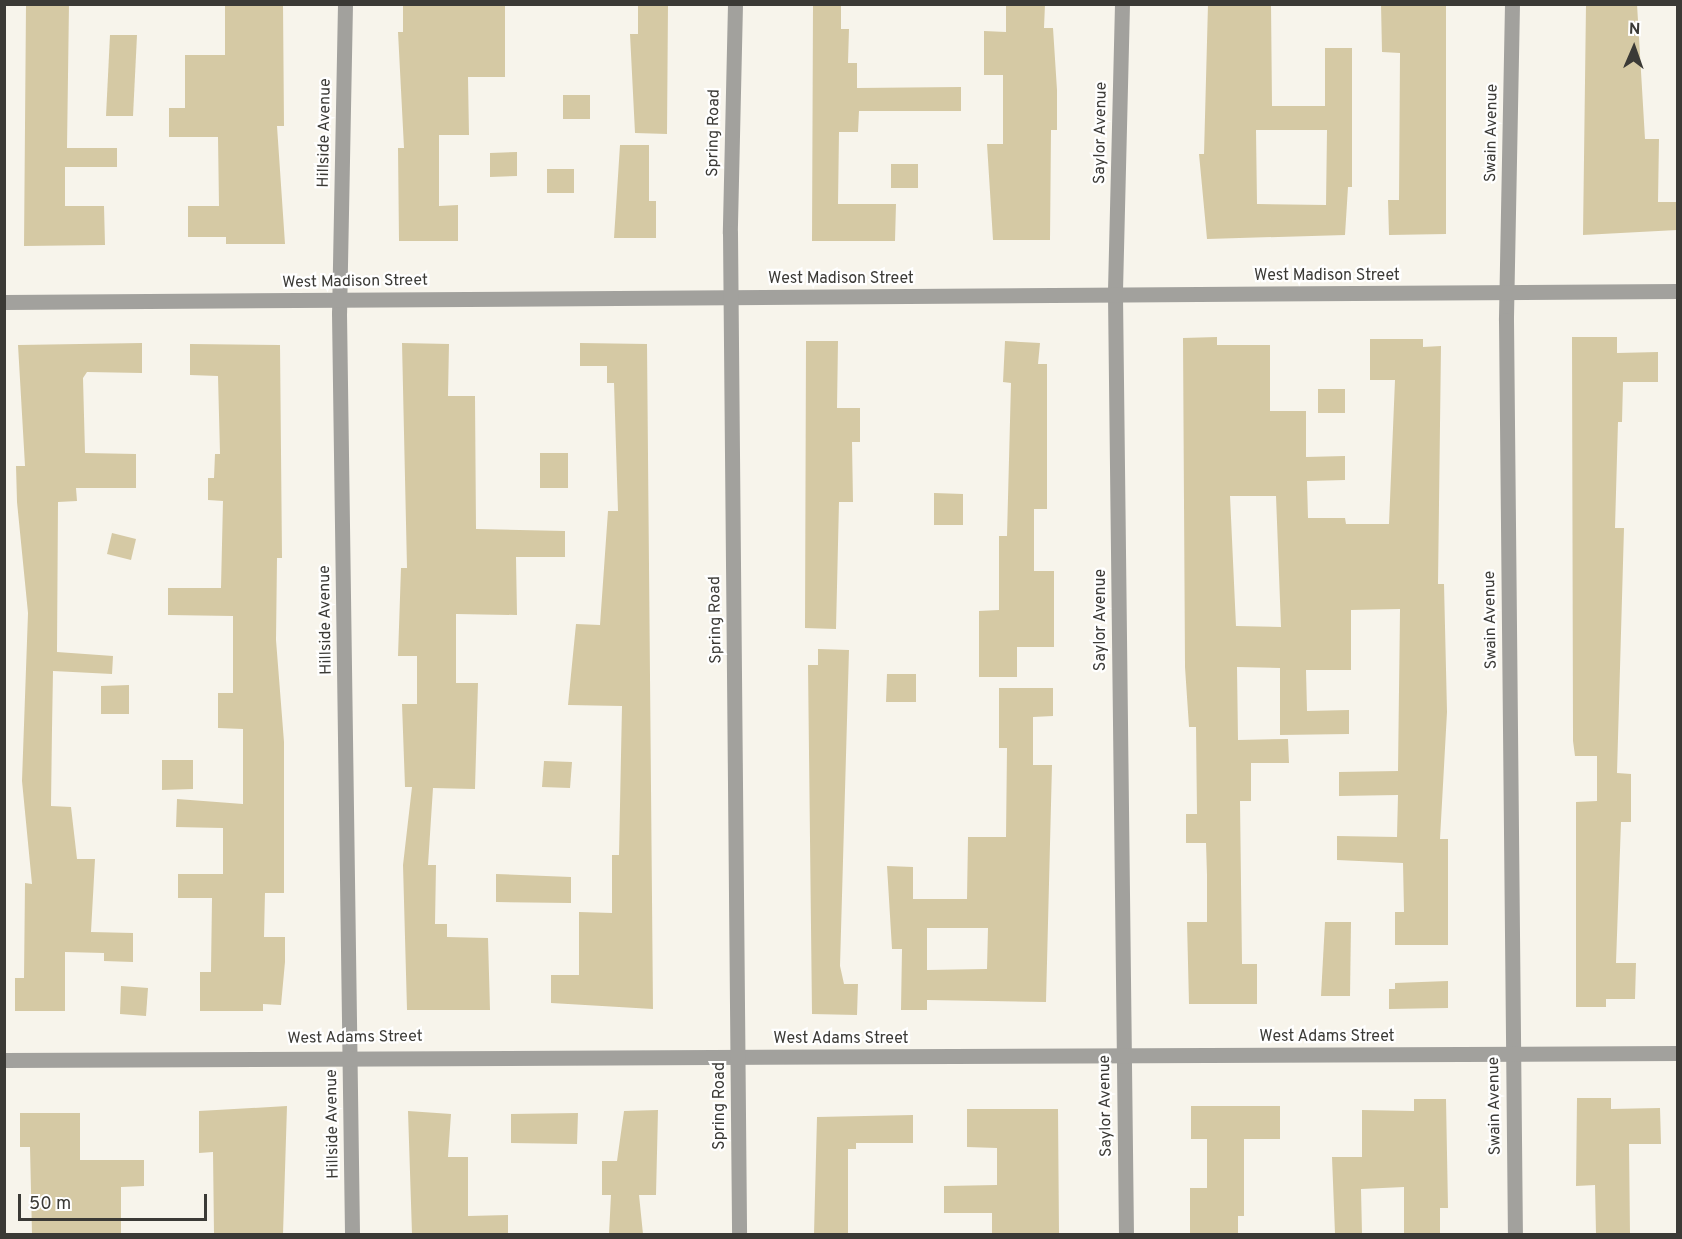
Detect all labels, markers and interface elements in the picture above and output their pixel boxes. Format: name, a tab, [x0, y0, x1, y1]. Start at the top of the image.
north arrow	[1604, 18, 1664, 78]
text: N	[1629, 20, 1641, 40]
street label: Hillside Avenue	[314, 78, 336, 188]
street label: Saylor Avenue	[1091, 81, 1111, 185]
street label: Swain Avenue	[1482, 83, 1502, 183]
street label: Spring Road	[704, 89, 724, 177]
street label: West Madison Street	[1254, 266, 1400, 286]
street label: West Madison Street	[768, 269, 914, 289]
street label: West Madison Street	[282, 271, 428, 293]
street label: Hillside Avenue	[315, 565, 337, 675]
street label: Saylor Avenue	[1091, 569, 1111, 671]
street label: Swain Avenue	[1481, 570, 1501, 670]
street label: Spring Road	[706, 576, 726, 664]
street label: West Adams Street	[287, 1027, 423, 1049]
street label: West Adams Street	[1259, 1027, 1395, 1047]
street label: West Adams Street	[773, 1029, 909, 1049]
street label: Saylor Avenue	[1096, 1054, 1116, 1158]
street label: Swain Avenue	[1485, 1056, 1505, 1156]
street label: Spring Road	[710, 1062, 730, 1150]
street label: Hillside Avenue	[322, 1069, 344, 1179]
scale bar	[21, 1182, 210, 1220]
text: 50 m	[29, 1193, 71, 1216]

